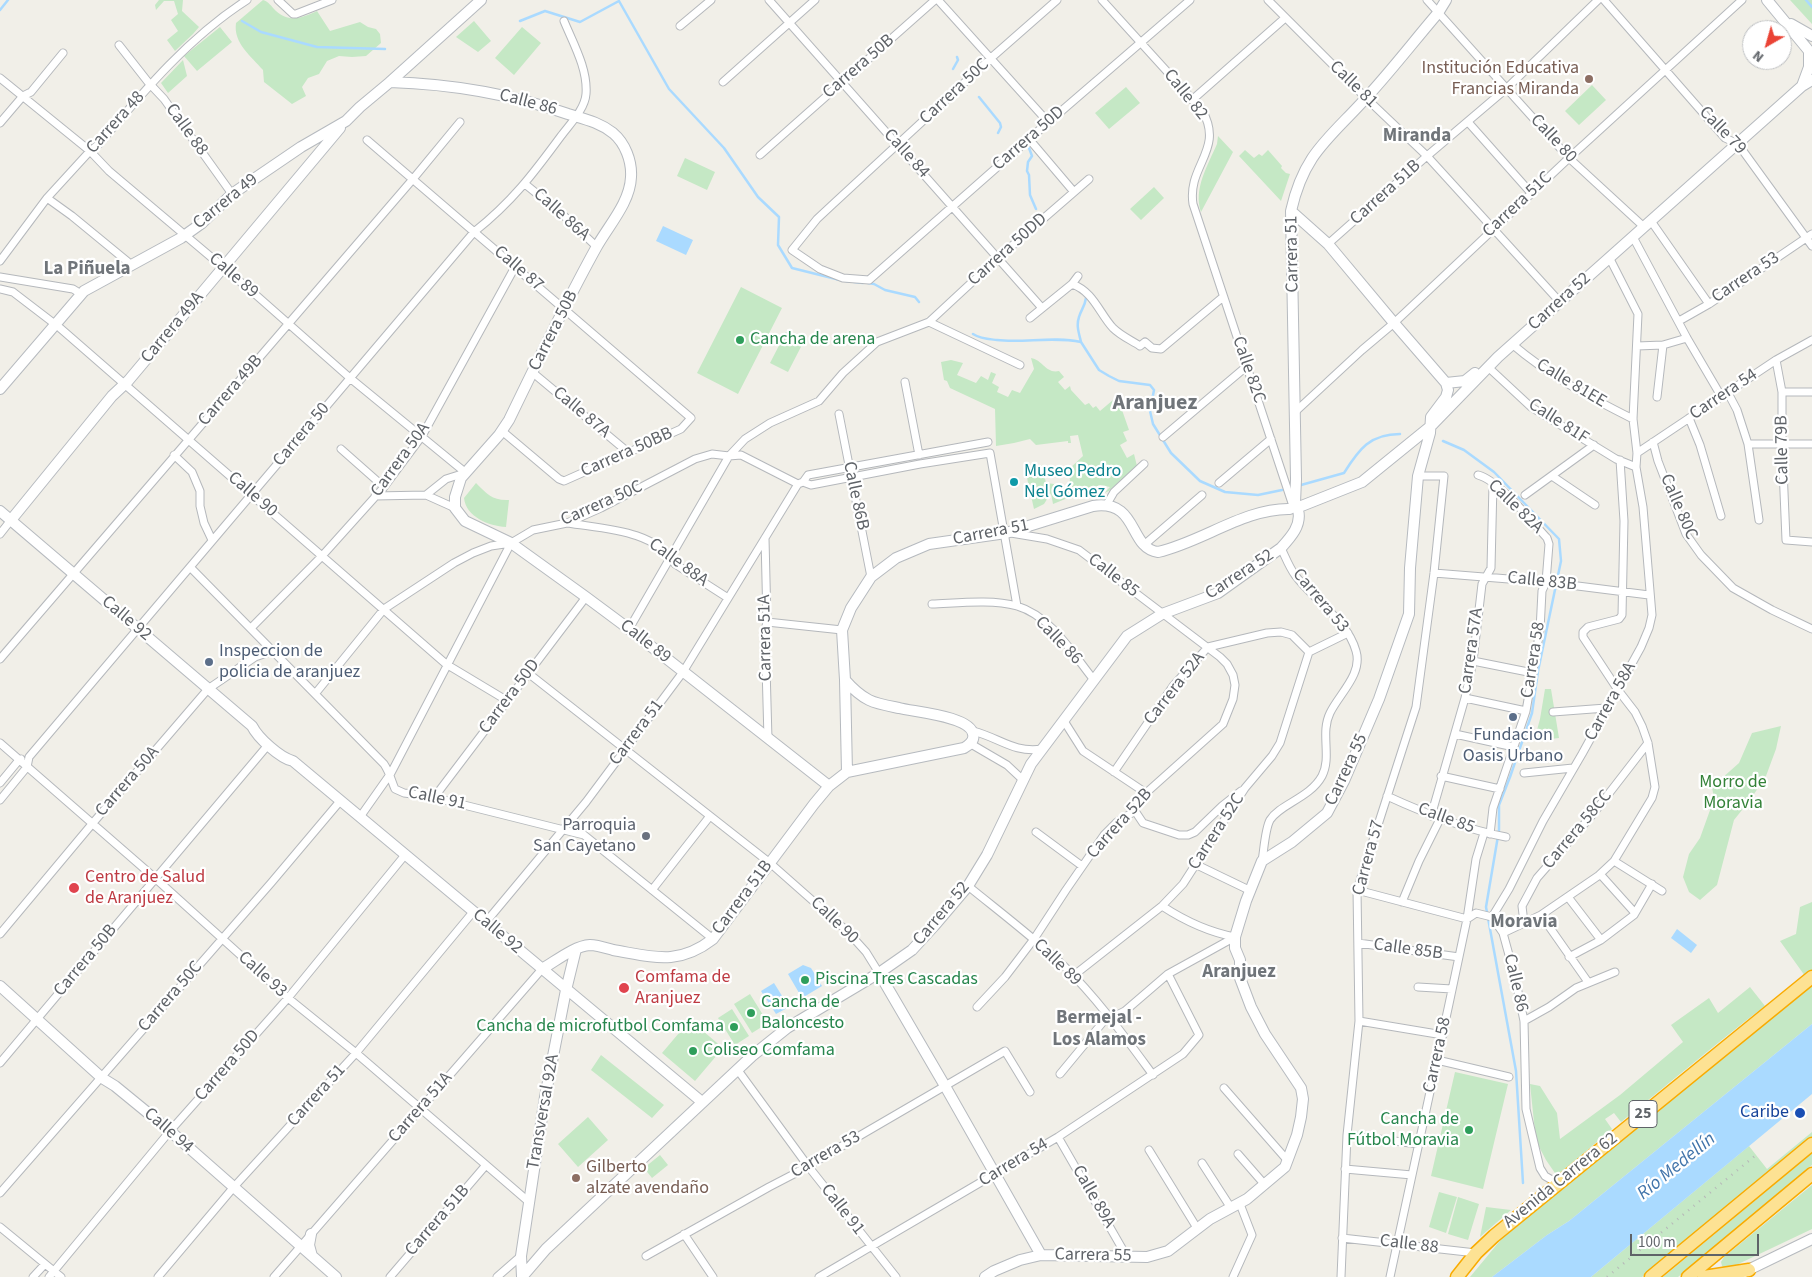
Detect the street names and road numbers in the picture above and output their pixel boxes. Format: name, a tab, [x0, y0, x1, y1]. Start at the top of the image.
street label: Carrera 50B	[819, 30, 899, 104]
street label: Carrera 50C	[916, 54, 994, 130]
street label: Calle 81	[1324, 57, 1382, 113]
street label: Calle 82	[1158, 65, 1212, 125]
street label: Calle 86	[497, 85, 559, 121]
street label: Carrera 48	[82, 87, 150, 159]
street label: Calle 88	[160, 100, 212, 160]
street label: Carrera 50D	[989, 102, 1069, 176]
street label: Calle 79	[1694, 102, 1750, 160]
street label: Calle 80	[1525, 110, 1581, 168]
street label: Calle 84	[878, 125, 934, 183]
street label: Carrera 51B	[1346, 156, 1426, 230]
street label: Carrera 51C	[1479, 167, 1557, 243]
street label: Carrera 49	[189, 169, 263, 235]
street label: Calle 86A	[528, 184, 594, 246]
street label: Carrera 50DD	[964, 209, 1052, 291]
street label: Carrera 51	[1282, 215, 1304, 293]
street label: Calle 87	[489, 242, 547, 296]
street label: Carrera 53	[1708, 248, 1784, 308]
street label: Calle 89	[204, 249, 262, 303]
street label: Carrera 52	[1524, 268, 1596, 336]
street label: Carrera 50B	[525, 287, 583, 375]
street label: Carrera 49A	[137, 288, 209, 368]
street label: Calle 82C	[1227, 334, 1269, 406]
street label: Carrera 49B	[194, 351, 268, 431]
street label: Calle 81EE	[1532, 355, 1610, 413]
street label: Carrera 54	[1686, 365, 1762, 425]
street label: Calle 87A	[548, 383, 614, 443]
street label: Calle 81F	[1524, 394, 1592, 450]
street label: Carrera 50	[269, 399, 335, 471]
street label: Calle 79B	[1772, 415, 1794, 485]
street label: Carrera 50A	[367, 419, 435, 501]
street label: Carrera 50BB	[578, 423, 676, 483]
street label: Calle 86B	[837, 460, 873, 532]
street label: Calle 90	[223, 468, 281, 522]
street label: Calle 80C	[1655, 471, 1701, 543]
street label: Calle 82A	[1483, 475, 1547, 539]
street label: Carrera 50C	[558, 476, 646, 532]
street label: Carrera 51	[951, 515, 1031, 551]
street label: Calle 88A	[644, 534, 712, 592]
street label: Carrera 52	[1202, 545, 1278, 605]
street label: Calle 85	[1083, 549, 1143, 603]
street label: Carrera 53	[1287, 565, 1353, 637]
street label: Calle 83B	[1506, 568, 1578, 596]
street label: Calle 92	[96, 592, 156, 646]
street label: Carrera 51A	[754, 594, 778, 682]
street label: Carrera 57A	[1455, 607, 1489, 695]
street label: Calle 86	[1030, 612, 1086, 670]
street label: Calle 89	[615, 615, 675, 669]
street label: Carrera 58	[1517, 620, 1551, 700]
street label: Carrera 52A	[1140, 648, 1210, 730]
street label: Carrera 50D	[475, 655, 545, 739]
street label: Carrera 58A	[1581, 659, 1641, 745]
street label: Carrera 51	[605, 696, 669, 770]
street label: Carrera 55	[1321, 731, 1373, 809]
street label: Carrera 50A	[91, 742, 165, 822]
street label: Calle 91	[406, 782, 468, 816]
street label: Carrera 52B	[1083, 784, 1157, 864]
street label: Carrera 58CC	[1539, 786, 1617, 874]
street label: Carrera 52C	[1184, 790, 1250, 874]
street label: Calle 85	[1415, 799, 1477, 839]
street label: Carrera 57	[1349, 818, 1389, 898]
street label: Carrera 51B	[708, 857, 778, 939]
street label: Carrera 52	[909, 878, 975, 950]
street label: Calle 90	[805, 893, 863, 949]
street label: Calle 92	[467, 905, 527, 959]
street label: Carrera 50B	[50, 921, 122, 1001]
street label: Calle 85B	[1372, 934, 1444, 966]
street label: Calle 89	[1028, 935, 1086, 991]
street label: Calle 93	[233, 947, 291, 1003]
street label: Calle 86	[1498, 952, 1532, 1014]
street label: Carrera 50C	[134, 957, 208, 1037]
street label: Carrera 58	[1419, 1015, 1457, 1095]
street label: Carrera 50D	[191, 1026, 265, 1106]
street label: Transversal 92A	[523, 1053, 565, 1171]
street label: Carrera 51	[283, 1060, 351, 1132]
street label: Carrera 51A	[384, 1068, 458, 1148]
road number: 25	[1629, 1100, 1657, 1128]
street label: Calle 94	[139, 1104, 197, 1158]
street label: Carrera 53	[787, 1126, 865, 1184]
street label: Avenida Carrera 62	[1499, 1128, 1623, 1234]
street label: Carrera 54	[975, 1134, 1053, 1192]
street label: Calle 89A	[1066, 1162, 1120, 1232]
street label: Calle 91	[815, 1180, 869, 1240]
street label: Carrera 51B	[401, 1181, 475, 1261]
street label: Calle 88	[1378, 1231, 1440, 1259]
street label: Carrera 55	[1054, 1245, 1132, 1267]

